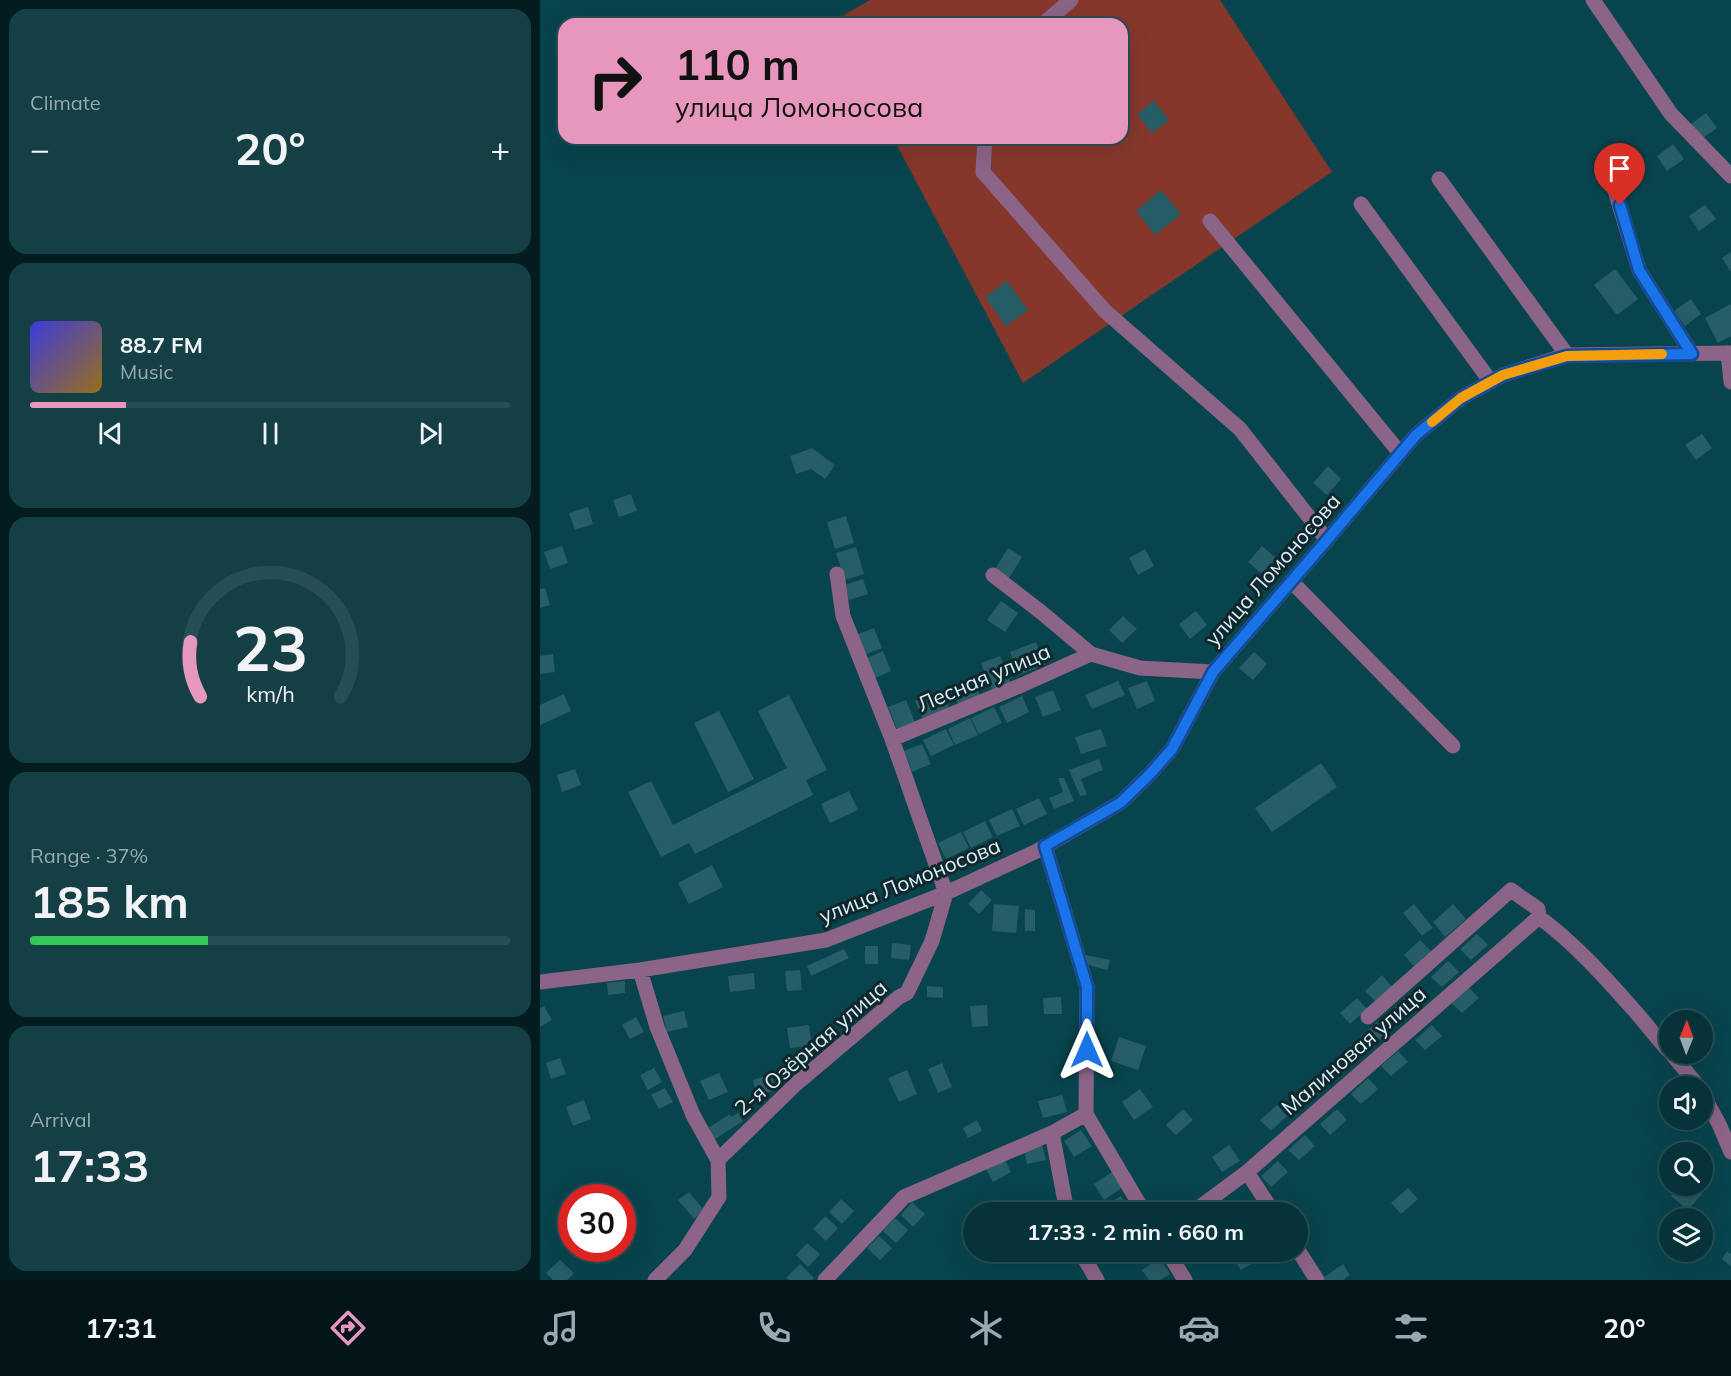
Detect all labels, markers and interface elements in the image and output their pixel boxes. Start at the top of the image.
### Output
text: 110 m [675,38,800,91]
icon: right [576,42,654,120]
text: Climate [30,90,101,115]
text: улица Ломоносова [675,90,924,124]
text: 20° [234,120,306,176]
text: − [30,128,50,169]
text: + [490,128,510,169]
pin [1594,143,1645,205]
icon: arrive [1603,152,1636,185]
text: 88.7 FM [120,331,203,359]
text: Music [120,359,173,384]
icon: previous [94,417,127,450]
icon: pause [254,417,287,450]
icon: next [414,417,447,450]
street label: улица Ломоносова [1199,488,1345,651]
text: 23 [233,608,307,687]
street label: Лесная улица [913,637,1054,717]
text: km/h [246,680,294,707]
street label: улица Ломоносова [815,832,1004,928]
text: Range · 37% [30,843,148,868]
text: 185 km [30,873,189,929]
street label: 2-я Озёрная улица [729,974,892,1121]
street label: Малиновая улица [1276,980,1431,1120]
north arrow [1659,1010,1713,1064]
map controls [1659,1010,1713,1262]
position arrow [1055,1018,1119,1082]
button: sound [1659,1076,1713,1130]
text: Arrival [30,1107,91,1132]
text: 17:33 [30,1137,149,1193]
button: search [1659,1142,1713,1196]
speed limit sign: 30 [558,1184,636,1262]
button: layers [1659,1208,1713,1262]
text: 17:33 · 2 min · 660 m [1027,1218,1244,1246]
icon: directions [327,1307,369,1349]
icon: music [540,1307,582,1349]
icon: phone [753,1307,795,1349]
icon: climate [965,1307,1007,1349]
icon: car [1178,1307,1220,1349]
icon: filters [1390,1307,1432,1349]
text: 17:31 [85,1311,157,1345]
text: 20° [1603,1311,1646,1345]

